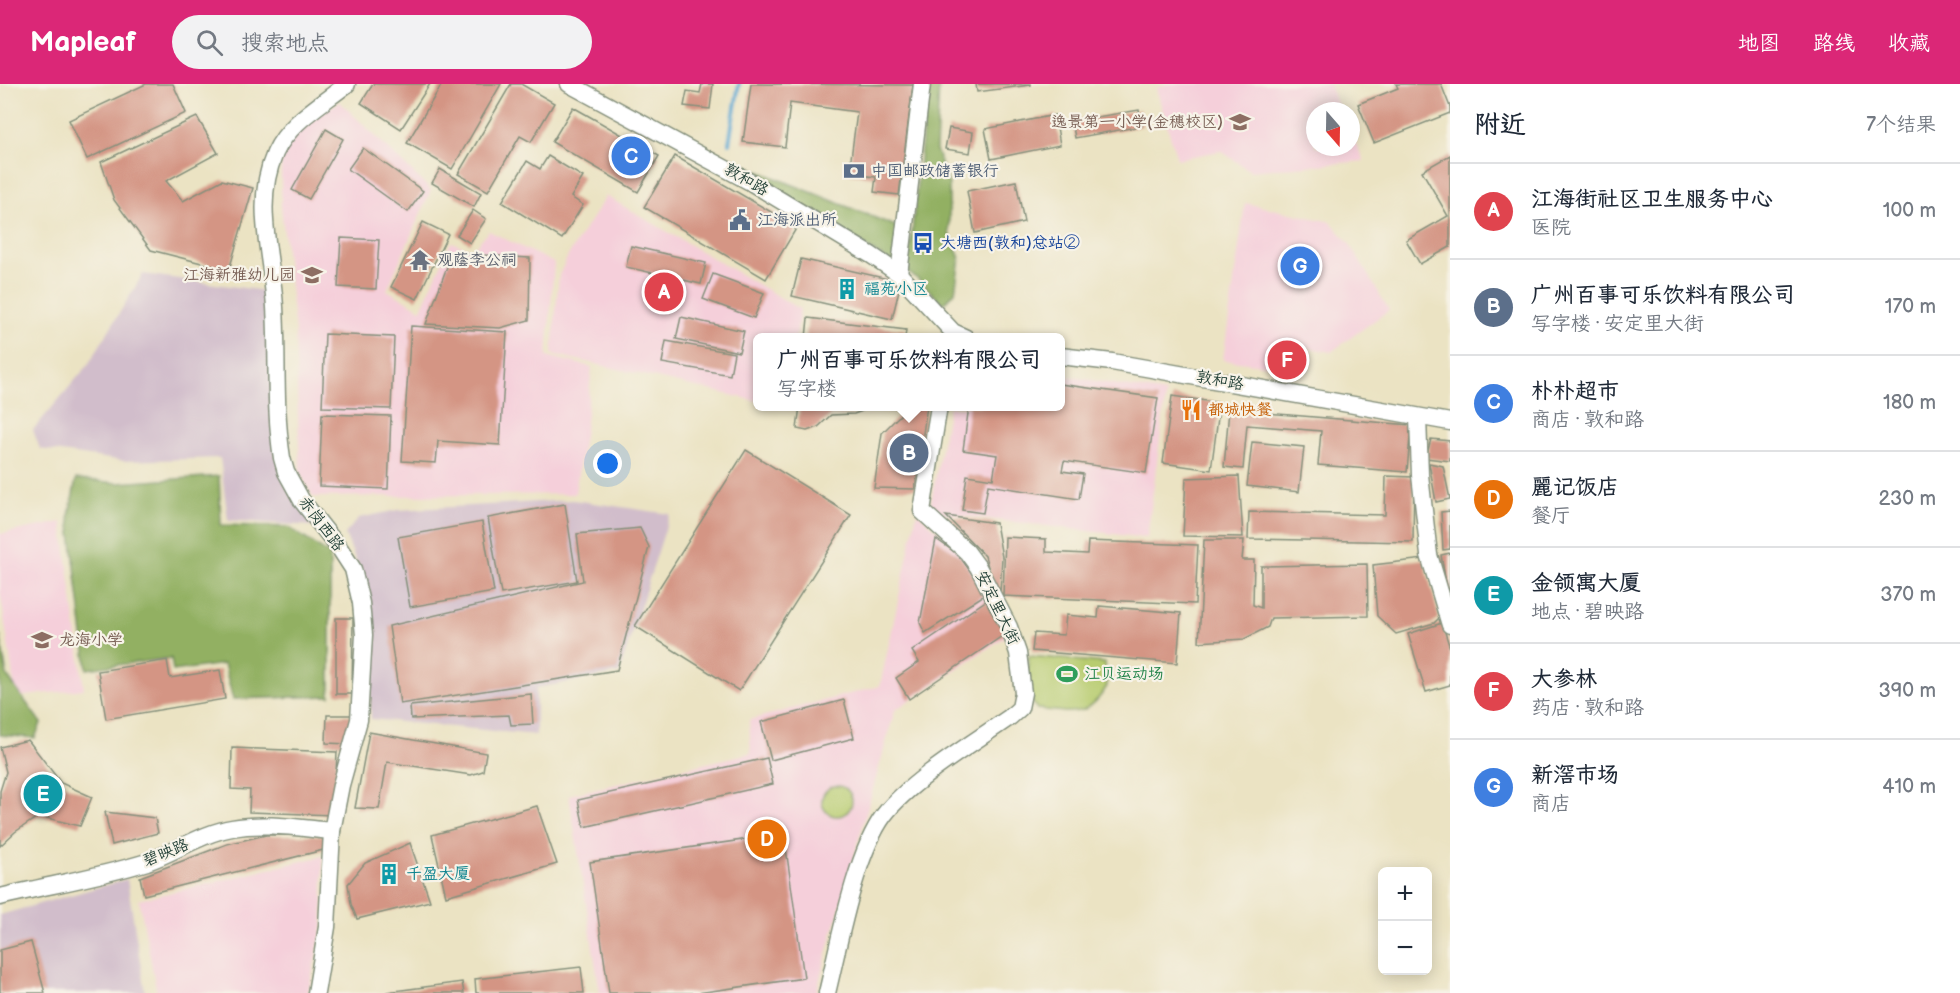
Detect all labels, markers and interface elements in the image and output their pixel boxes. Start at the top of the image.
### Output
search box [172,15,592,69]
text: Mapleaf [30,26,136,59]
icon: search [193,26,226,59]
text: 搜索地点 [241,30,329,57]
text: 地图 [1738,31,1780,56]
text: 路线 [1813,31,1855,56]
text: 收藏 [1888,31,1930,56]
north arrow [1306,102,1360,156]
school or university icon: 逸景第一小学(金穗校区) [1228,110,1252,134]
text: 附近 [1474,110,1526,141]
place label: 逸景第一小学(金穗校区) [1051,113,1223,132]
text: 7个结果 [1866,113,1936,137]
pin: C [612,134,650,178]
bank icon: 中国邮政储蓄银行 [842,159,866,183]
street label: 敦和路 [720,160,772,200]
place label: 中国邮政储蓄银行 [871,162,999,181]
text: 江海街社区卫生服务中心 [1531,186,1773,213]
text: A [1487,199,1500,223]
text: 100 m [1883,199,1936,223]
public building icon: 江海派出所 [728,208,752,232]
place label: 江海派出所 [757,211,837,230]
text: 医院 [1531,216,1571,240]
bus stop icon: 大塘西(敦和)总站② [911,231,935,255]
place label: 大塘西(敦和)总站② [940,234,1080,253]
pin: G [1280,244,1320,288]
temple icon: 观蔭李公祠 [408,248,432,272]
place label: 观蔭李公祠 [437,251,517,270]
school or university icon: 江海新雅幼儿园 [300,263,324,287]
place label: 江海新雅幼儿园 [183,266,295,285]
pin: A [644,270,684,314]
building icon: 福苑小区 [835,277,859,301]
place label: 福苑小区 [864,280,928,299]
text: 广州百事可乐饮料有限公司 [1531,282,1795,309]
text: B [1486,295,1501,319]
text: 170 m [1885,295,1936,319]
text: 写字楼 · 安定里大街 [1531,312,1704,336]
popup [753,333,1065,411]
pin: F [1268,338,1306,382]
text: 广州百事可乐饮料有限公司 [777,347,1041,374]
street label: 敦和路 [1195,367,1245,395]
text: 写字楼 [777,377,837,401]
text: 朴朴超市 [1531,378,1619,405]
text: C [1486,391,1501,415]
text: 180 m [1883,391,1936,415]
restaurant icon: 都城快餐 [1179,398,1203,422]
place label: 都城快餐 [1208,401,1272,420]
text: 商店 · 敦和路 [1531,408,1644,432]
pin: B [890,430,928,476]
your location [593,449,622,478]
text: 麗记饭店 [1531,474,1619,501]
text: D [1487,487,1500,511]
text: 230 m [1879,487,1936,511]
street label: 赤岗西路 [294,493,348,555]
text: 餐厅 [1531,504,1571,528]
street label: 安定里大街 [971,568,1023,648]
text: 金领寓大厦 [1531,570,1641,597]
text: E [1487,583,1500,607]
text: 370 m [1880,583,1936,607]
text: 地点 · 碧映路 [1531,600,1644,624]
school or university icon: 龙海小学 [30,628,54,652]
place label: 龙海小学 [59,631,123,650]
sports icon: 江贝运动场 [1055,662,1079,686]
place label: 江贝运动场 [1084,665,1164,684]
text: 大参林 [1531,666,1597,693]
text: F [1487,679,1500,703]
text: 390 m [1878,679,1936,703]
text: 药店 · 敦和路 [1531,696,1644,720]
text: 新滘市场 [1531,762,1619,789]
pin: E [24,772,63,816]
text: G [1486,775,1501,799]
text: 410 m [1882,775,1936,799]
text: 商店 [1531,792,1571,816]
pin: D [748,816,786,861]
street label: 碧映路 [140,835,192,871]
building icon: 千盈大厦 [377,862,401,886]
place label: 千盈大厦 [406,865,470,884]
map controls [1378,867,1432,975]
button: + [1378,867,1432,921]
button: − [1378,921,1432,975]

